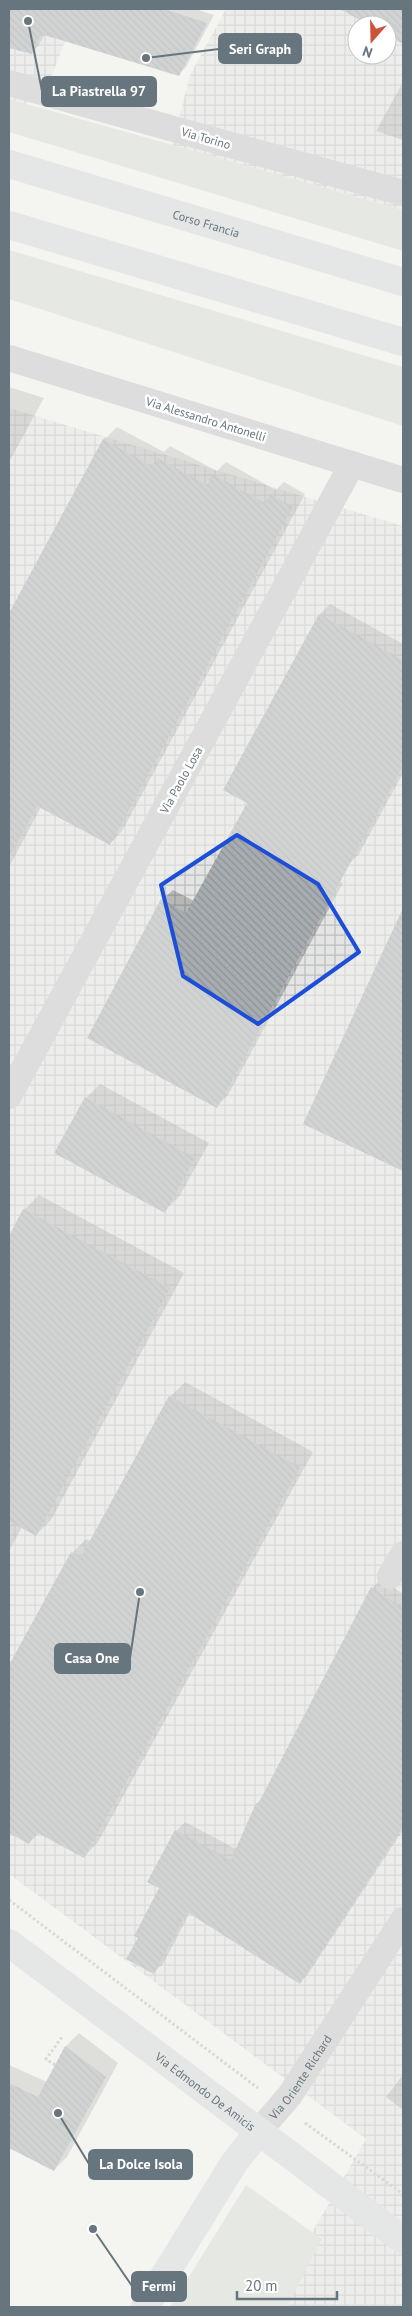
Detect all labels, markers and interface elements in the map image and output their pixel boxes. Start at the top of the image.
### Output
north arrow [347,15,397,65]
callout: Seri Graph [219,34,301,63]
text: Seri Graph [229,40,291,58]
text: N [360,42,375,62]
callout: La Piastrella 97 [42,77,156,106]
text: La Piastrella 97 [52,82,146,100]
street label: Via Torino [179,124,232,152]
street label: Corso Francia [171,206,242,240]
street label: Via Alessandro Antonelli [143,393,268,444]
street label: Via Paolo Losa [156,744,206,817]
callout: Casa One [55,1644,130,1673]
text: Casa One [65,1649,119,1667]
street label: Via Oriente Richard [265,2032,334,2123]
street label: Via Edmondo De Amicis [152,2048,258,2134]
callout: La Dolce Isola [89,2150,192,2179]
text: La Dolce Isola [99,2155,183,2173]
scale bar [237,2268,337,2300]
callout: Fermi [132,2272,186,2301]
text: 20 m [245,2276,278,2295]
text: Fermi [142,2277,176,2295]

